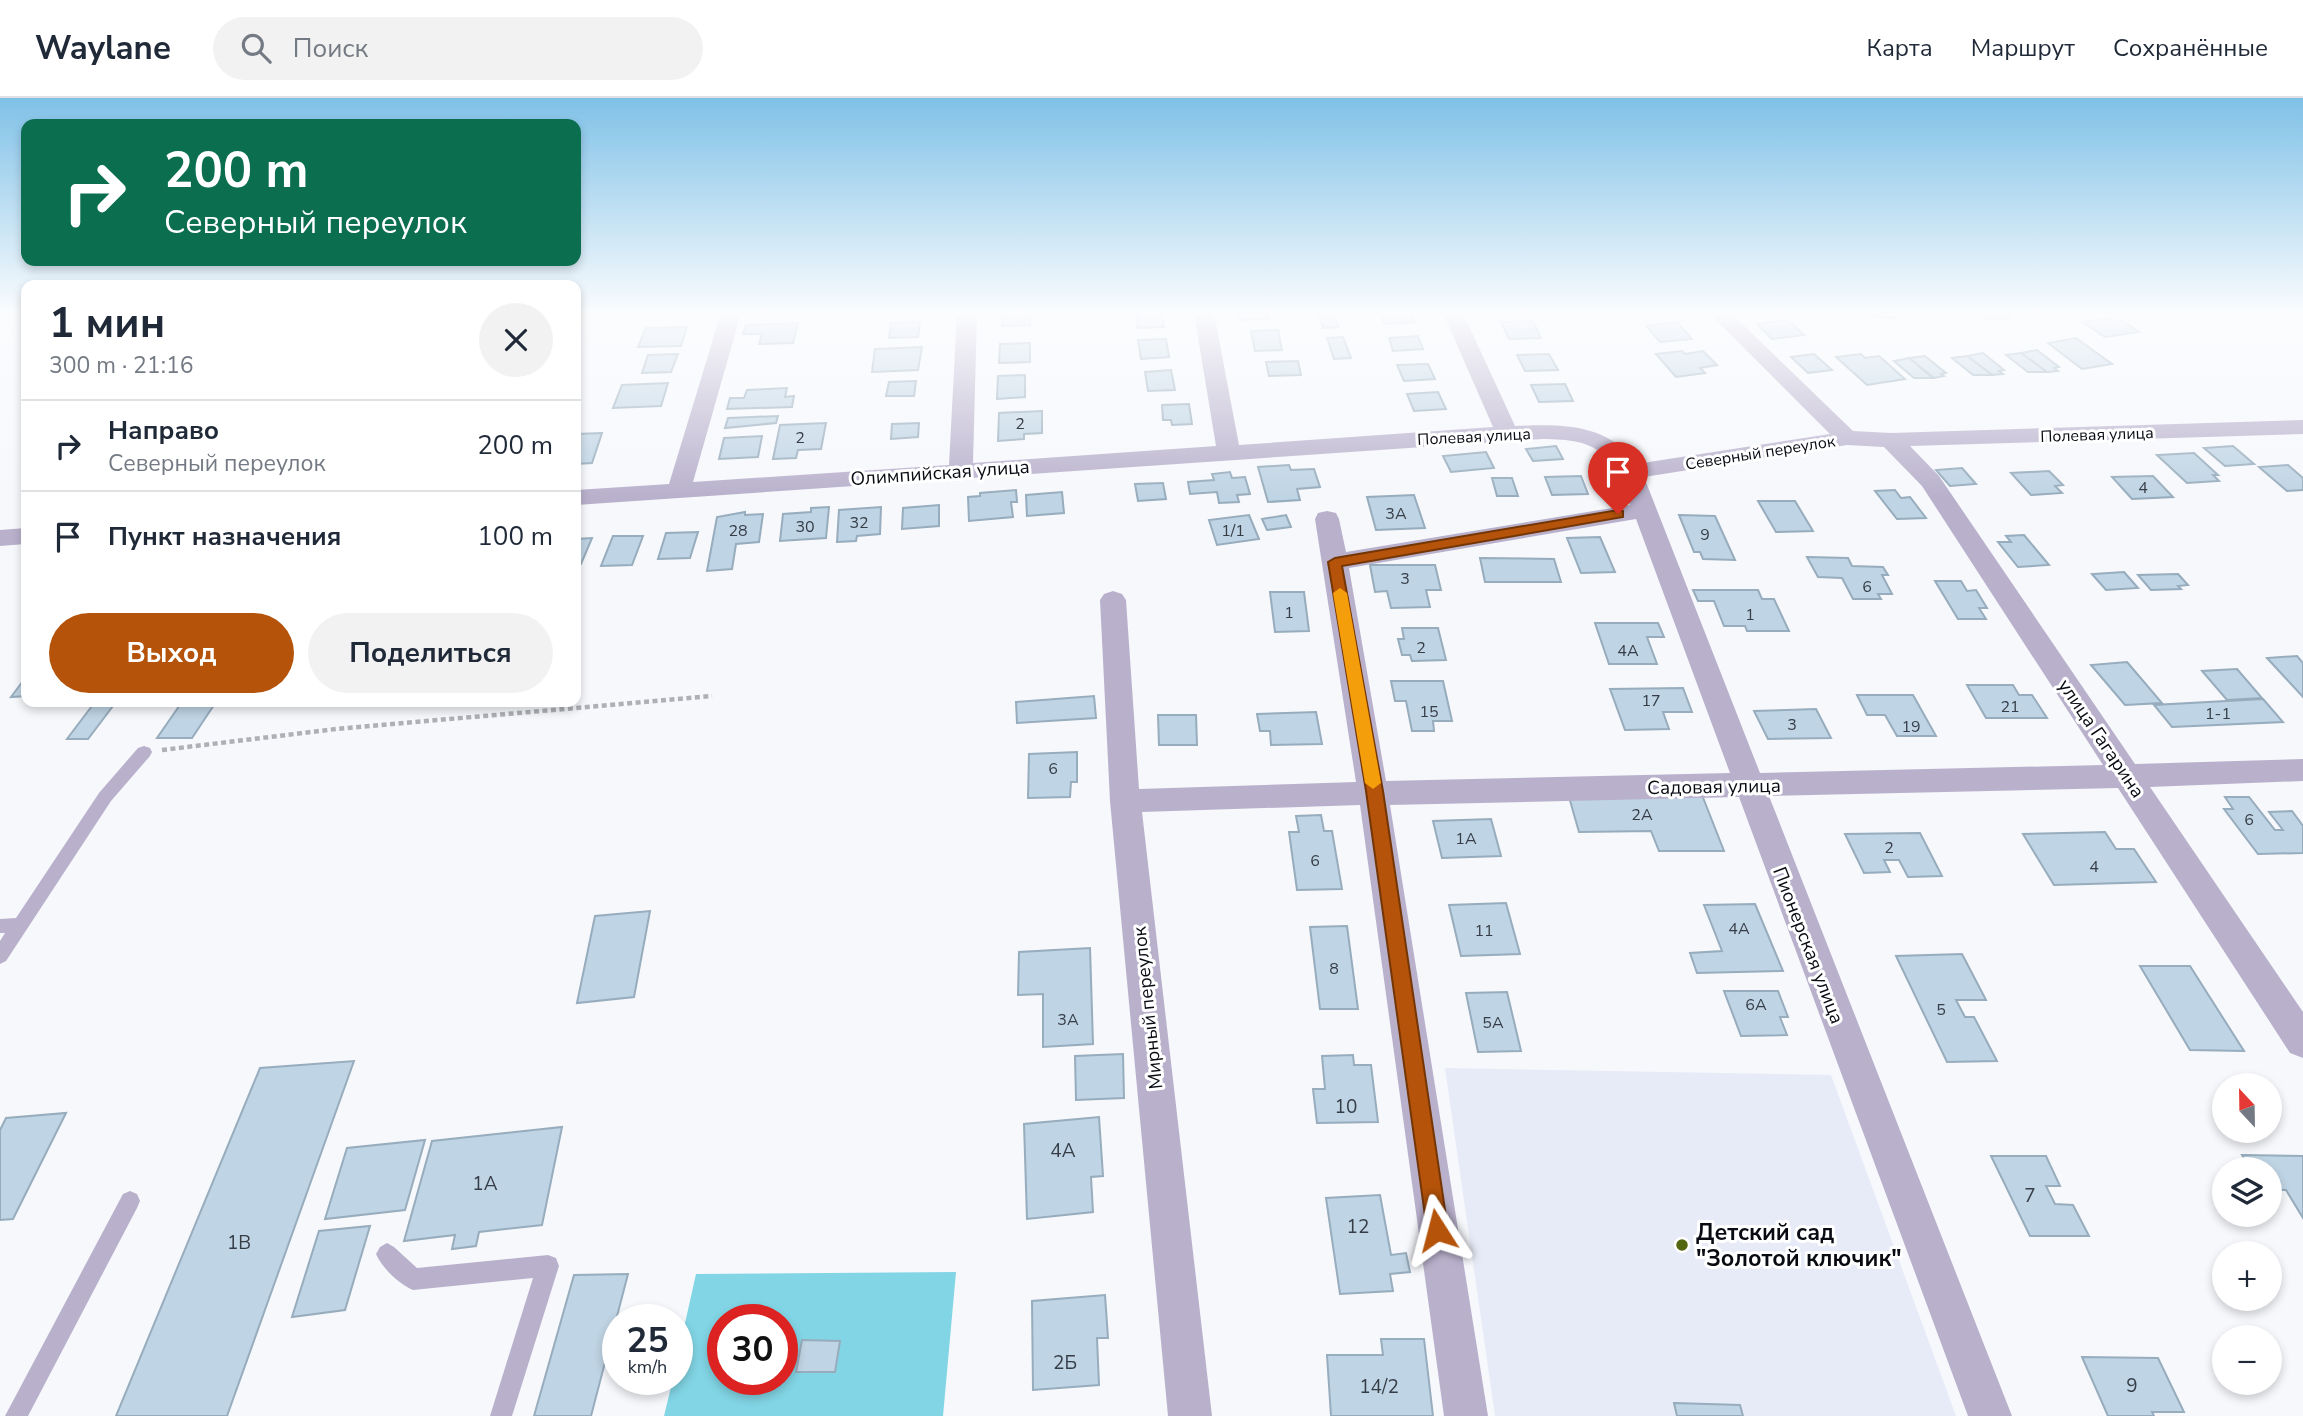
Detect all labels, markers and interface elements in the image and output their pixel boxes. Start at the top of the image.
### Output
search box [213,17,703,80]
text: Waylane [35,26,171,71]
icon: search [237,29,275,67]
text: Поиск [293,31,368,66]
text: Карта [1867,32,1933,64]
text: Маршрут [1971,32,2075,64]
text: Сохранённые [2113,32,2268,64]
text: 200 m [164,137,308,204]
icon: right [49,147,140,238]
text: Северный переулок [164,201,467,244]
text: 1 мин [49,295,165,352]
button: close [479,303,553,377]
text: 300 m · 21:16 [49,350,194,381]
text: Направо [108,413,219,448]
house number: 2 [1015,413,1025,435]
street label: Полевая улица [2040,422,2154,448]
street label: Полевая улица [1417,423,1531,451]
icon: right [49,427,87,465]
house number: 2 [795,427,805,449]
text: 200 m [477,428,553,463]
street label: Северный переулок [1684,430,1837,476]
pin [1588,442,1648,514]
text: Северный переулок [108,448,326,479]
icon: arrive [1599,453,1637,491]
street label: Олимпийская улица [850,454,1031,492]
house number: 4 [2138,477,2148,499]
house number: 3А [1385,503,1407,525]
house number: 32 [849,512,869,534]
house number: 30 [795,516,815,538]
icon: arrive [49,518,87,556]
text: Пункт назначения [108,519,341,554]
text: 100 m [477,519,553,554]
house number: 28 [728,520,748,542]
house number: 1/1 [1221,520,1245,542]
house number: 9 [1700,524,1710,546]
house number: 3 [1400,568,1410,590]
house number: 6 [1862,576,1872,598]
house number: 1 [1284,602,1294,624]
house number: 1 [1745,604,1755,626]
button: Выход [49,613,294,693]
button: Поделиться [308,613,553,693]
house number: 2 [1416,637,1426,659]
house number: 4А [1617,640,1639,662]
street label: улица Гагарина [2052,674,2151,803]
house number: 17 [1641,690,1661,712]
house number: 21 [2000,696,2020,718]
house number: 15 [1419,701,1439,723]
house number: 1-1 [2205,703,2231,725]
house number: 3 [1787,714,1797,736]
house number: 19 [1901,716,1921,738]
house number: 6 [1048,758,1058,780]
street label: Садовая улица [1647,773,1781,801]
house number: 2А [1631,804,1653,826]
house number: 6 [2244,809,2254,831]
house number: 1А [1455,828,1477,850]
house number: 2 [1884,837,1894,859]
house number: 6 [1310,850,1320,872]
house number: 4 [2089,856,2099,878]
street label: Пионерская улица [1766,863,1850,1028]
house number: 4А [1728,918,1750,940]
house number: 11 [1474,920,1494,942]
street label: Мирный переулок [1127,925,1169,1091]
house number: 8 [1329,958,1339,980]
house number: 6А [1745,994,1767,1016]
house number: 5 [1936,999,1946,1021]
house number: 3А [1057,1009,1079,1031]
house number: 5А [1482,1012,1504,1034]
north arrow [2212,1073,2282,1143]
map controls [2212,1073,2282,1395]
house number: 10 [1335,1094,1357,1120]
house number: 4А [1050,1138,1076,1164]
button: layers [2212,1157,2282,1227]
house number: 1А [472,1171,498,1197]
house number: 7 [2024,1183,2036,1209]
position arrow [1400,1193,1474,1267]
house number: 12 [1347,1214,1369,1240]
place label: Детский сад "Золотой ключик" [1696,1217,1902,1274]
house number: 1В [227,1230,251,1256]
marker: Детский сад "Золотой ключик" [1674,1237,1690,1253]
button: + [2212,1241,2282,1311]
speed limit sign: 30 [707,1304,798,1395]
text: 25 [626,1317,669,1364]
button: − [2212,1325,2282,1395]
house number: 2Б [1053,1350,1077,1376]
text: km/h [628,1355,667,1379]
house number: 9 [2126,1373,2138,1399]
house number: 14/2 [1359,1374,1399,1400]

